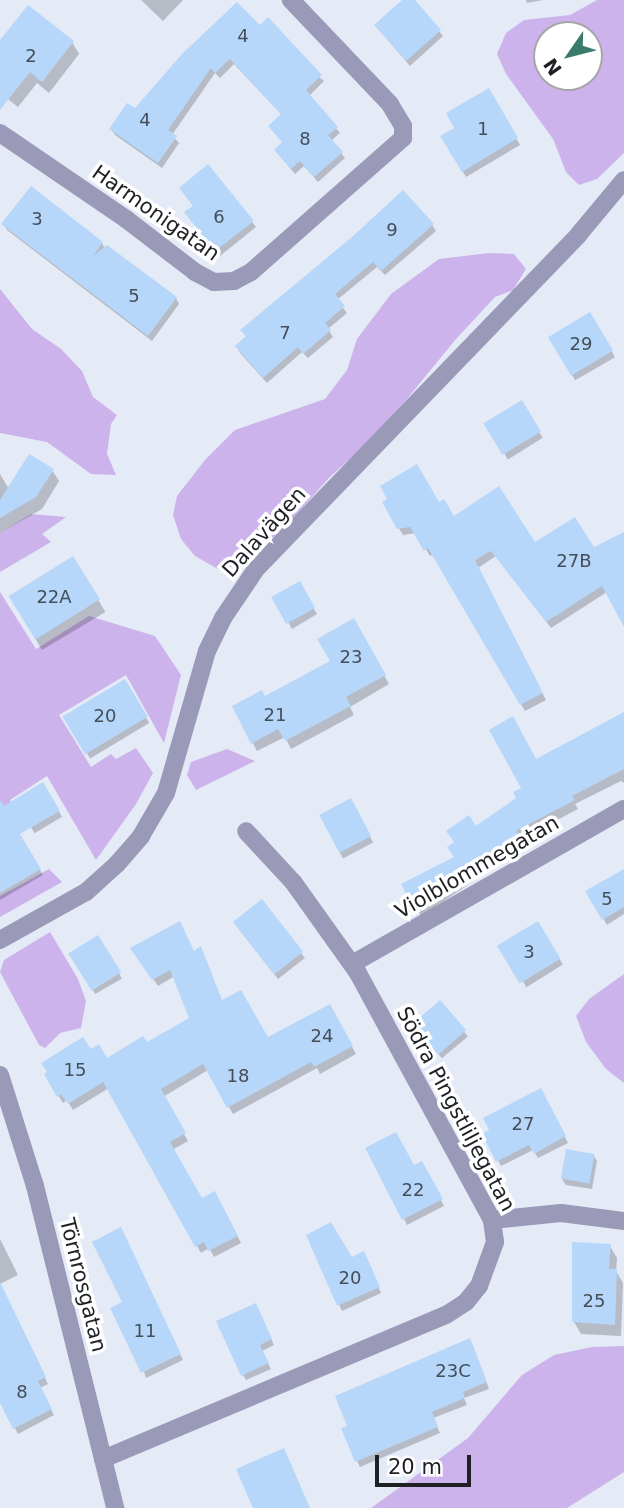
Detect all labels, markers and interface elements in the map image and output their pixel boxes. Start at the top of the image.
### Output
north arrow [533,21,603,91]
house number: 4 [237,25,249,47]
house number: 2 [25,45,37,67]
text: N [539,54,566,80]
house number: 4 [139,109,151,131]
house number: 1 [477,118,489,140]
house number: 8 [299,128,311,150]
street label: Harmonigatan [87,160,225,266]
house number: 6 [213,206,225,228]
house number: 3 [31,208,43,230]
house number: 9 [386,219,398,241]
house number: 5 [128,285,140,307]
house number: 7 [279,322,291,344]
house number: 29 [570,333,592,355]
street label: Dalavägen [217,482,311,582]
house number: 27B [556,550,592,572]
house number: 22A [36,586,72,608]
house number: 23 [340,646,362,668]
house number: 21 [264,704,286,726]
house number: 20 [94,705,116,727]
street label: Violblommegatan [391,810,563,924]
house number: 5 [601,888,613,910]
house number: 3 [523,941,535,963]
street label: Södra Pingstliljegatan [391,1002,521,1216]
house number: 24 [311,1025,333,1047]
house number: 15 [64,1059,86,1081]
house number: 18 [227,1065,249,1087]
house number: 27 [512,1113,534,1135]
house number: 22 [402,1179,424,1201]
street label: Törnrosgatan [54,1215,112,1355]
house number: 20 [339,1267,361,1289]
house number: 25 [583,1290,605,1312]
house number: 11 [134,1320,156,1342]
house number: 23C [435,1360,471,1382]
house number: 8 [16,1381,28,1403]
scale bar [379,1442,475,1486]
text: 20 m [388,1455,442,1479]

